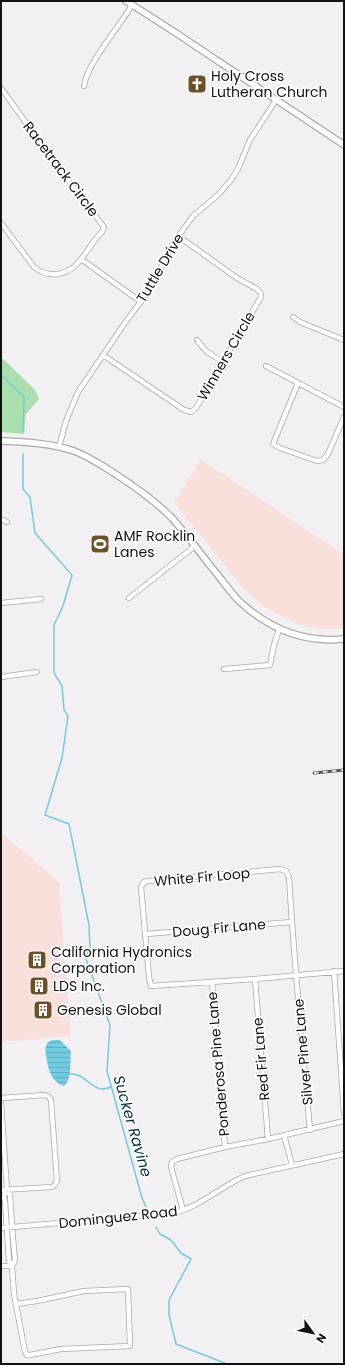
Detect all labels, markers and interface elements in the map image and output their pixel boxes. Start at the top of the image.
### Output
place label: Holy Cross Lutheran Church [211,66,328,102]
church icon: Holy Cross Lutheran Church [186,73,208,95]
street label: Racetrack Circle [19,117,104,221]
street label: Tuttle Drive [131,229,189,306]
street label: Winners Circle [192,307,260,404]
place label: AMF Rocklin Lanes [114,526,195,562]
sports icon: AMF Rocklin Lanes [89,533,111,555]
street label: White Fir Loop [153,863,251,891]
street label: Doug Fir Lane [171,914,267,942]
place label: California Hydronics Corporation [51,942,192,978]
building icon: California Hydronics Corporation [26,949,48,971]
building icon: LDS Inc. [28,975,50,997]
place label: LDS Inc. [53,976,105,996]
street label: Ponderosa Pine Lane [202,991,234,1137]
street label: Silver Pine Lane [288,998,318,1106]
building icon: Genesis Global [32,999,54,1021]
place label: Genesis Global [57,1000,162,1020]
street label: Red Fir Lane [247,1016,275,1101]
water label: Sucker Ravine [108,1073,158,1179]
street label: Dominguez Road [58,1201,178,1233]
north arrow [293,1313,333,1353]
text: N [312,1331,330,1346]

